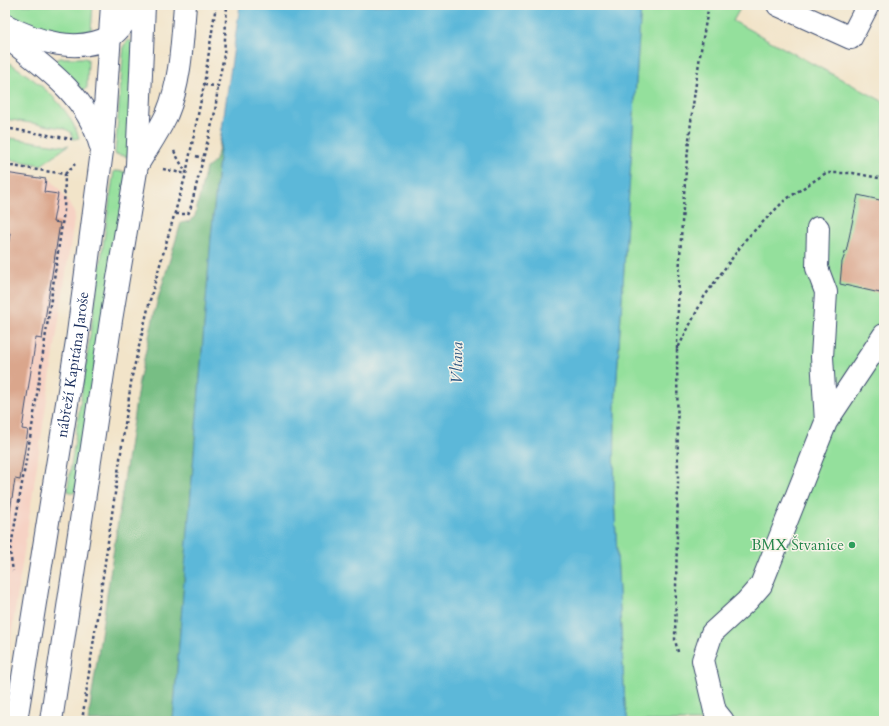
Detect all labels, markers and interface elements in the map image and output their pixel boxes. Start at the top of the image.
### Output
street label: nábřeží Kapitána Jaroše [52,290,93,439]
water label: Vltava [446,342,468,384]
place label: BMX Štvanice [751,535,844,555]
marker: BMX Štvanice [847,540,857,550]

